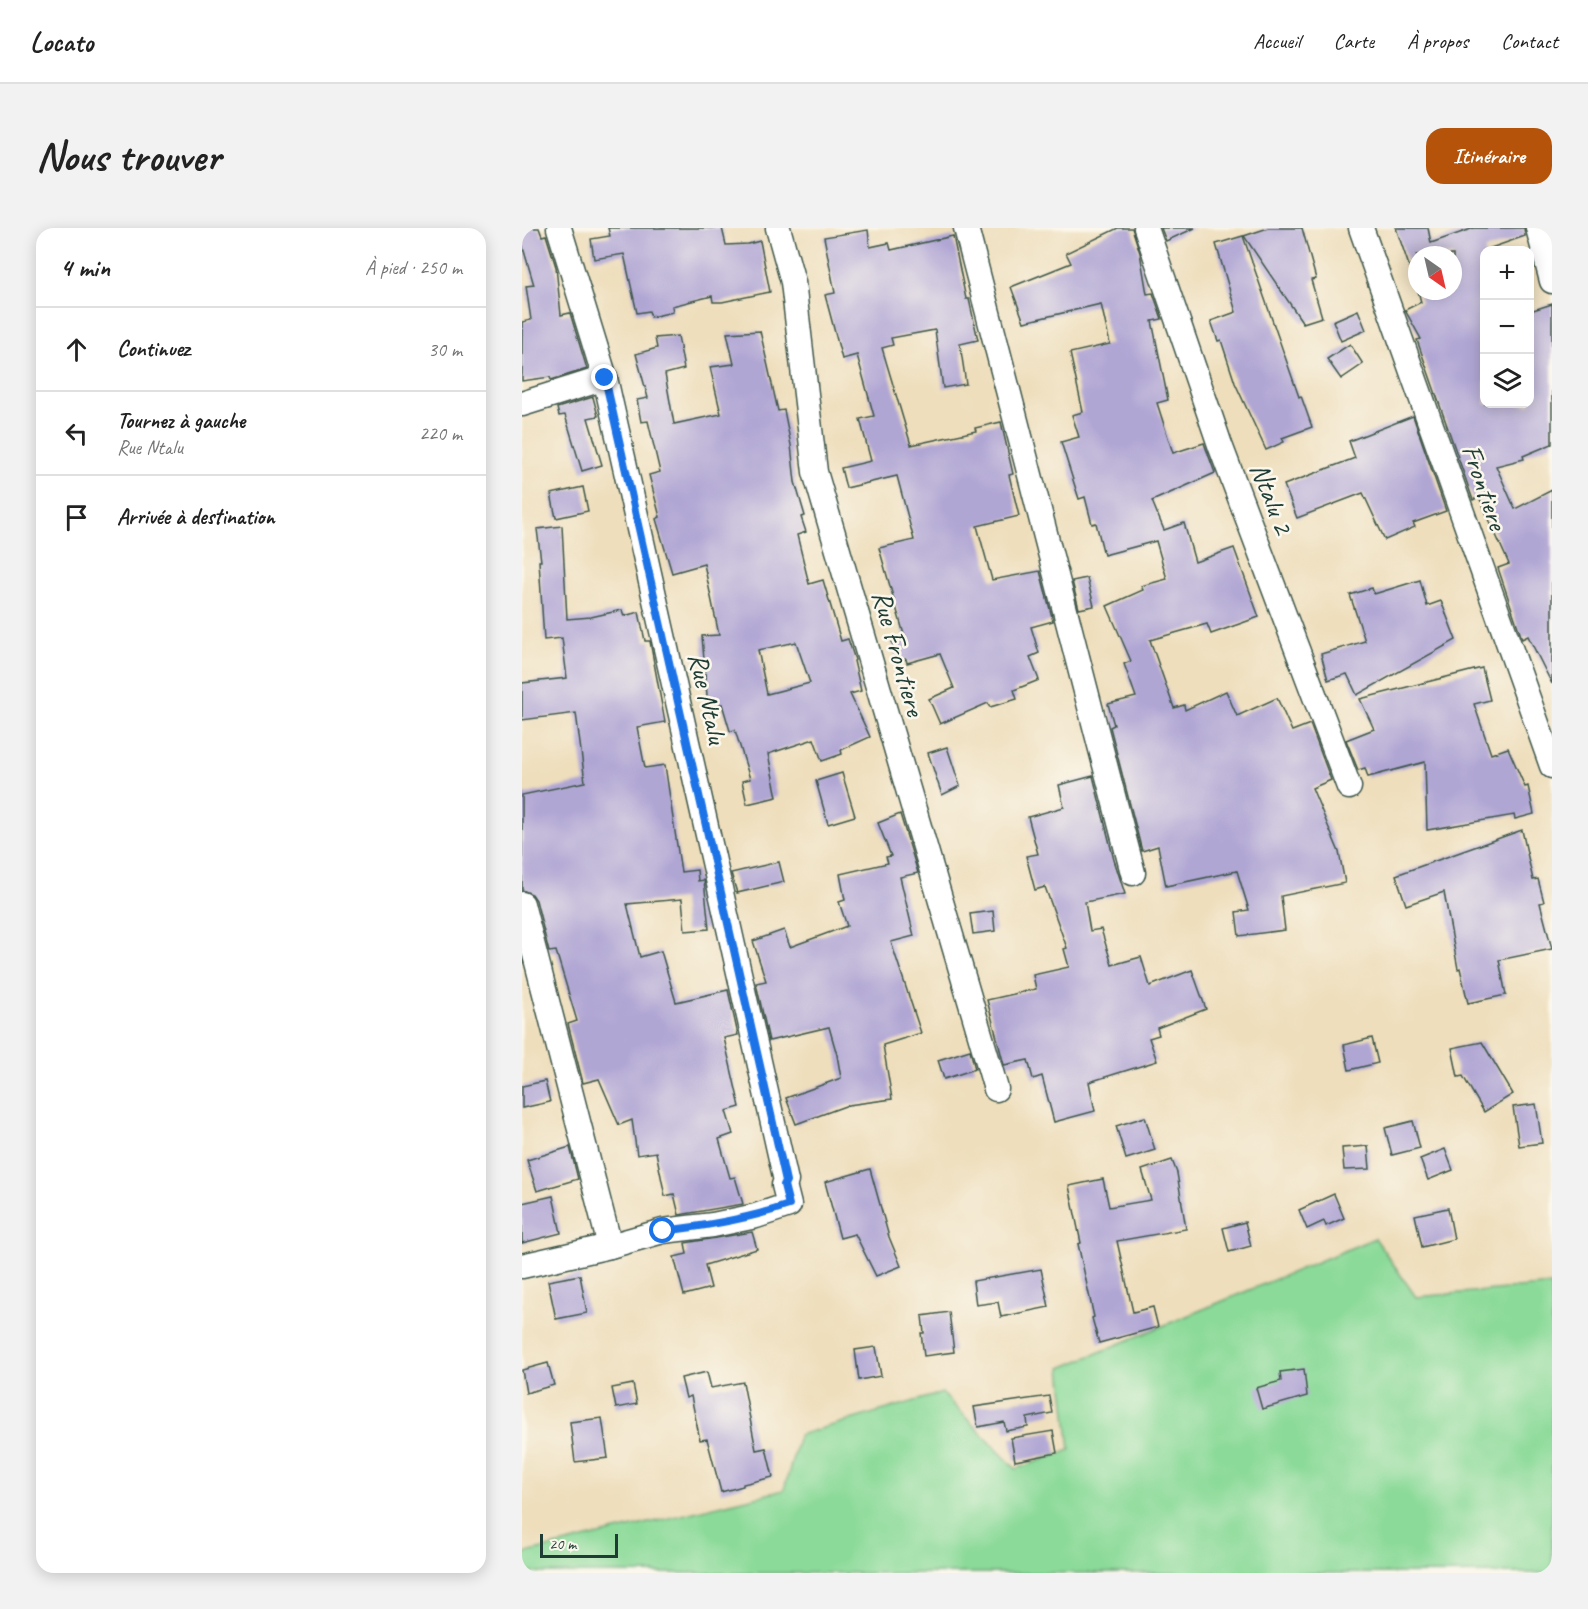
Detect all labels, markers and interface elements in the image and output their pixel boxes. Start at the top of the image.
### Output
text: Locato [30,24,93,59]
text: Accueil [1253,28,1301,54]
text: Carte [1334,28,1374,54]
text: À propos [1407,28,1468,54]
text: Contact [1501,28,1558,54]
button: Itinéraire [1426,128,1552,184]
text: Nous trouver [36,130,220,183]
north arrow [1408,246,1462,300]
map controls [1480,246,1534,408]
button: + [1480,246,1534,300]
text: 4 min [60,251,110,284]
text: À pied · 250 m [365,255,462,280]
button: − [1480,300,1534,354]
icon: ahead [60,333,93,366]
text: Continuez [117,335,190,363]
text: 30 m [428,337,462,362]
button: layers [1480,354,1534,408]
route end [591,364,617,390]
text: Tournez à gauche [117,407,245,435]
icon: left [60,417,93,450]
text: 220 m [419,421,462,446]
text: Rue Ntalu [117,435,183,460]
street label: Frontiere [1454,440,1516,536]
street label: Ntalu 2 [1243,458,1302,541]
icon: arrive [60,501,93,534]
text: Arrivée à destination [117,503,275,531]
street label: Rue Frontiere [864,586,934,721]
street label: Rue Ntalu [681,649,736,748]
route start [649,1217,675,1243]
scale bar [540,1531,618,1558]
text: 20 m [549,1534,576,1554]

